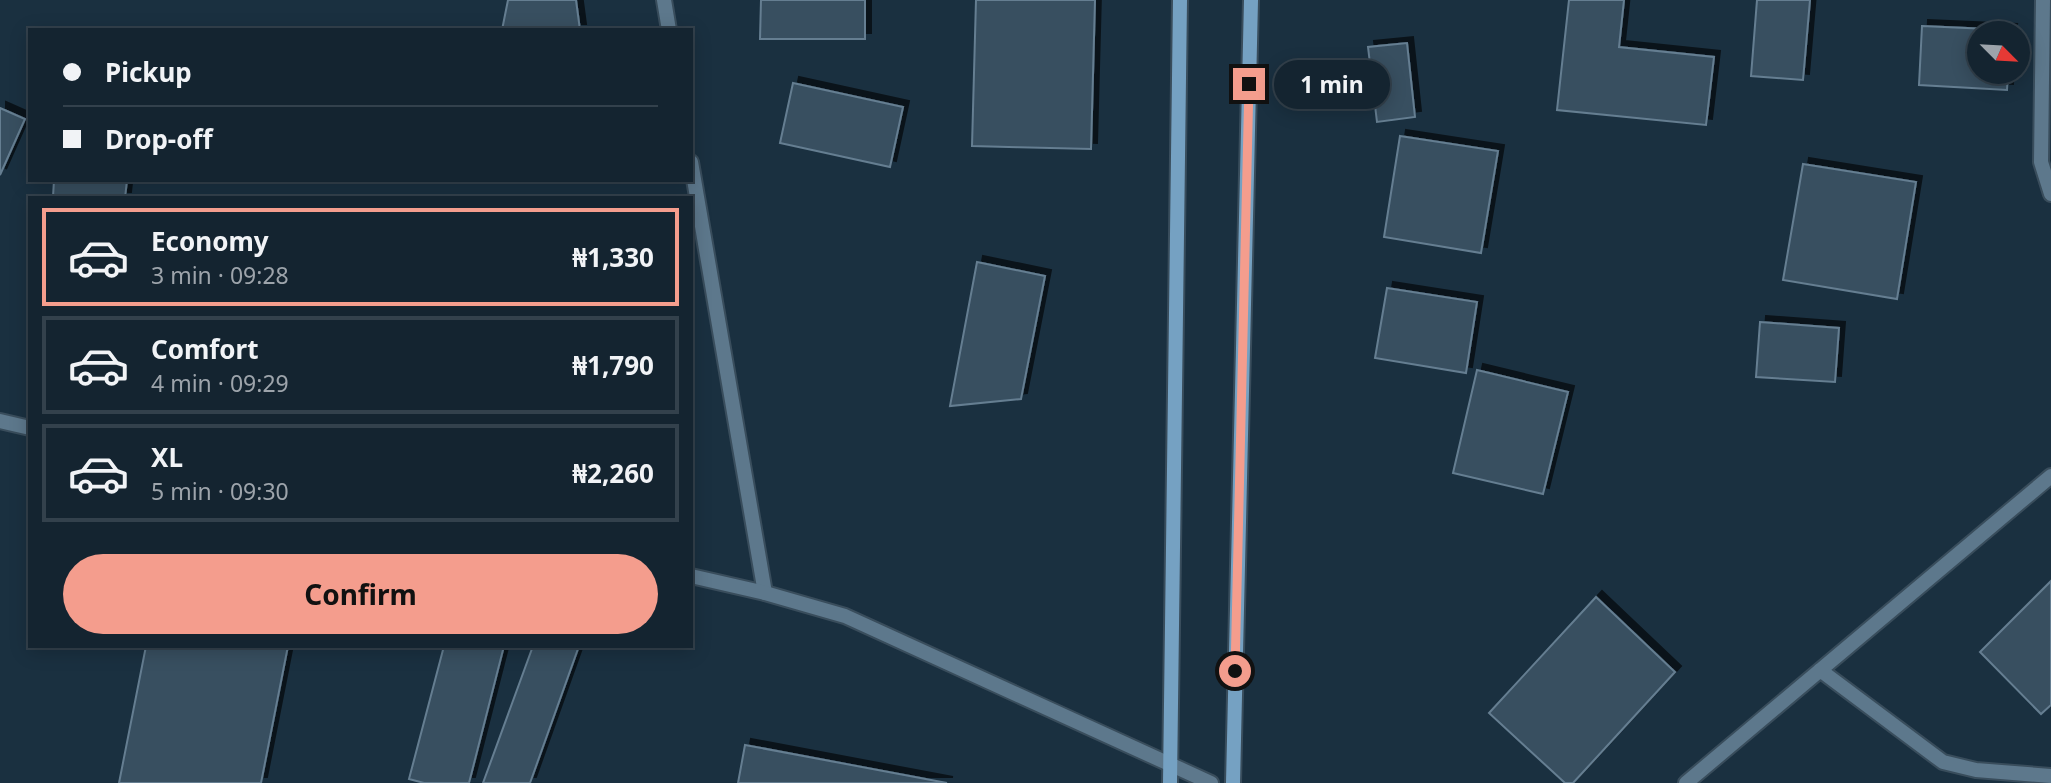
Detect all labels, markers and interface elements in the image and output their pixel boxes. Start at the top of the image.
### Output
north arrow [1967,21,2030,84]
map controls [1967,21,2030,84]
text: Pickup [105,54,192,90]
callout: 1 min [1274,60,1389,108]
route end [1233,68,1265,100]
text: 1 min [1300,68,1364,100]
text: Drop-off [105,121,212,157]
text: Economy [151,223,269,259]
icon: car [67,226,130,289]
text: ₦1,330 [572,239,654,275]
text: 3 min · 09:28 [151,259,289,291]
text: Comfort [151,331,259,367]
icon: car [67,334,130,397]
text: ₦1,790 [572,347,654,383]
text: 4 min · 09:29 [151,367,289,399]
text: XL [151,439,183,475]
icon: car [67,442,130,505]
text: ₦2,260 [572,455,654,491]
text: 5 min · 09:30 [151,475,289,507]
button: Confirm [63,554,658,634]
route start [1219,655,1251,687]

